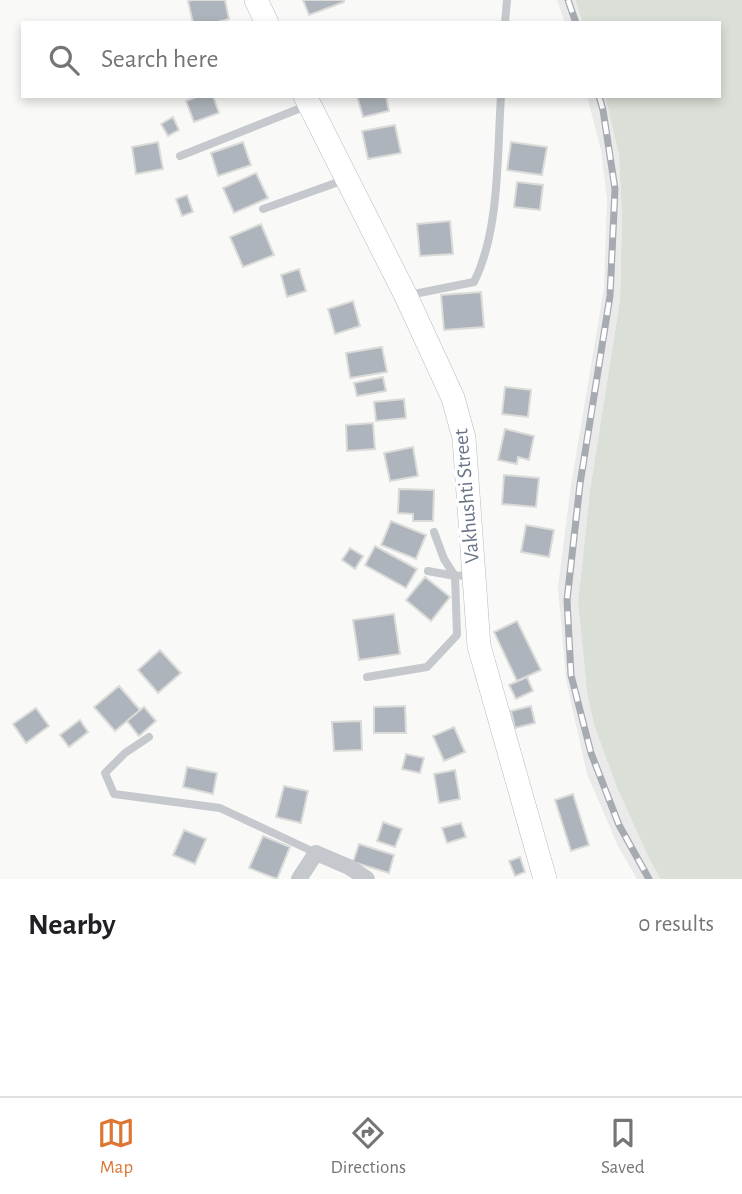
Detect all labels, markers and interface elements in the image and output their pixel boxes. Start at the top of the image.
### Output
search box [21,21,721,98]
icon: search [45,41,83,79]
text: Search here [101,46,219,72]
street label: Vakhushti Street [450,428,483,564]
text: Nearby [28,910,116,940]
text: 0 results [638,913,714,936]
tab: Map [97,1114,135,1179]
tab: Directions [330,1114,406,1179]
tab: Saved [601,1114,645,1179]

